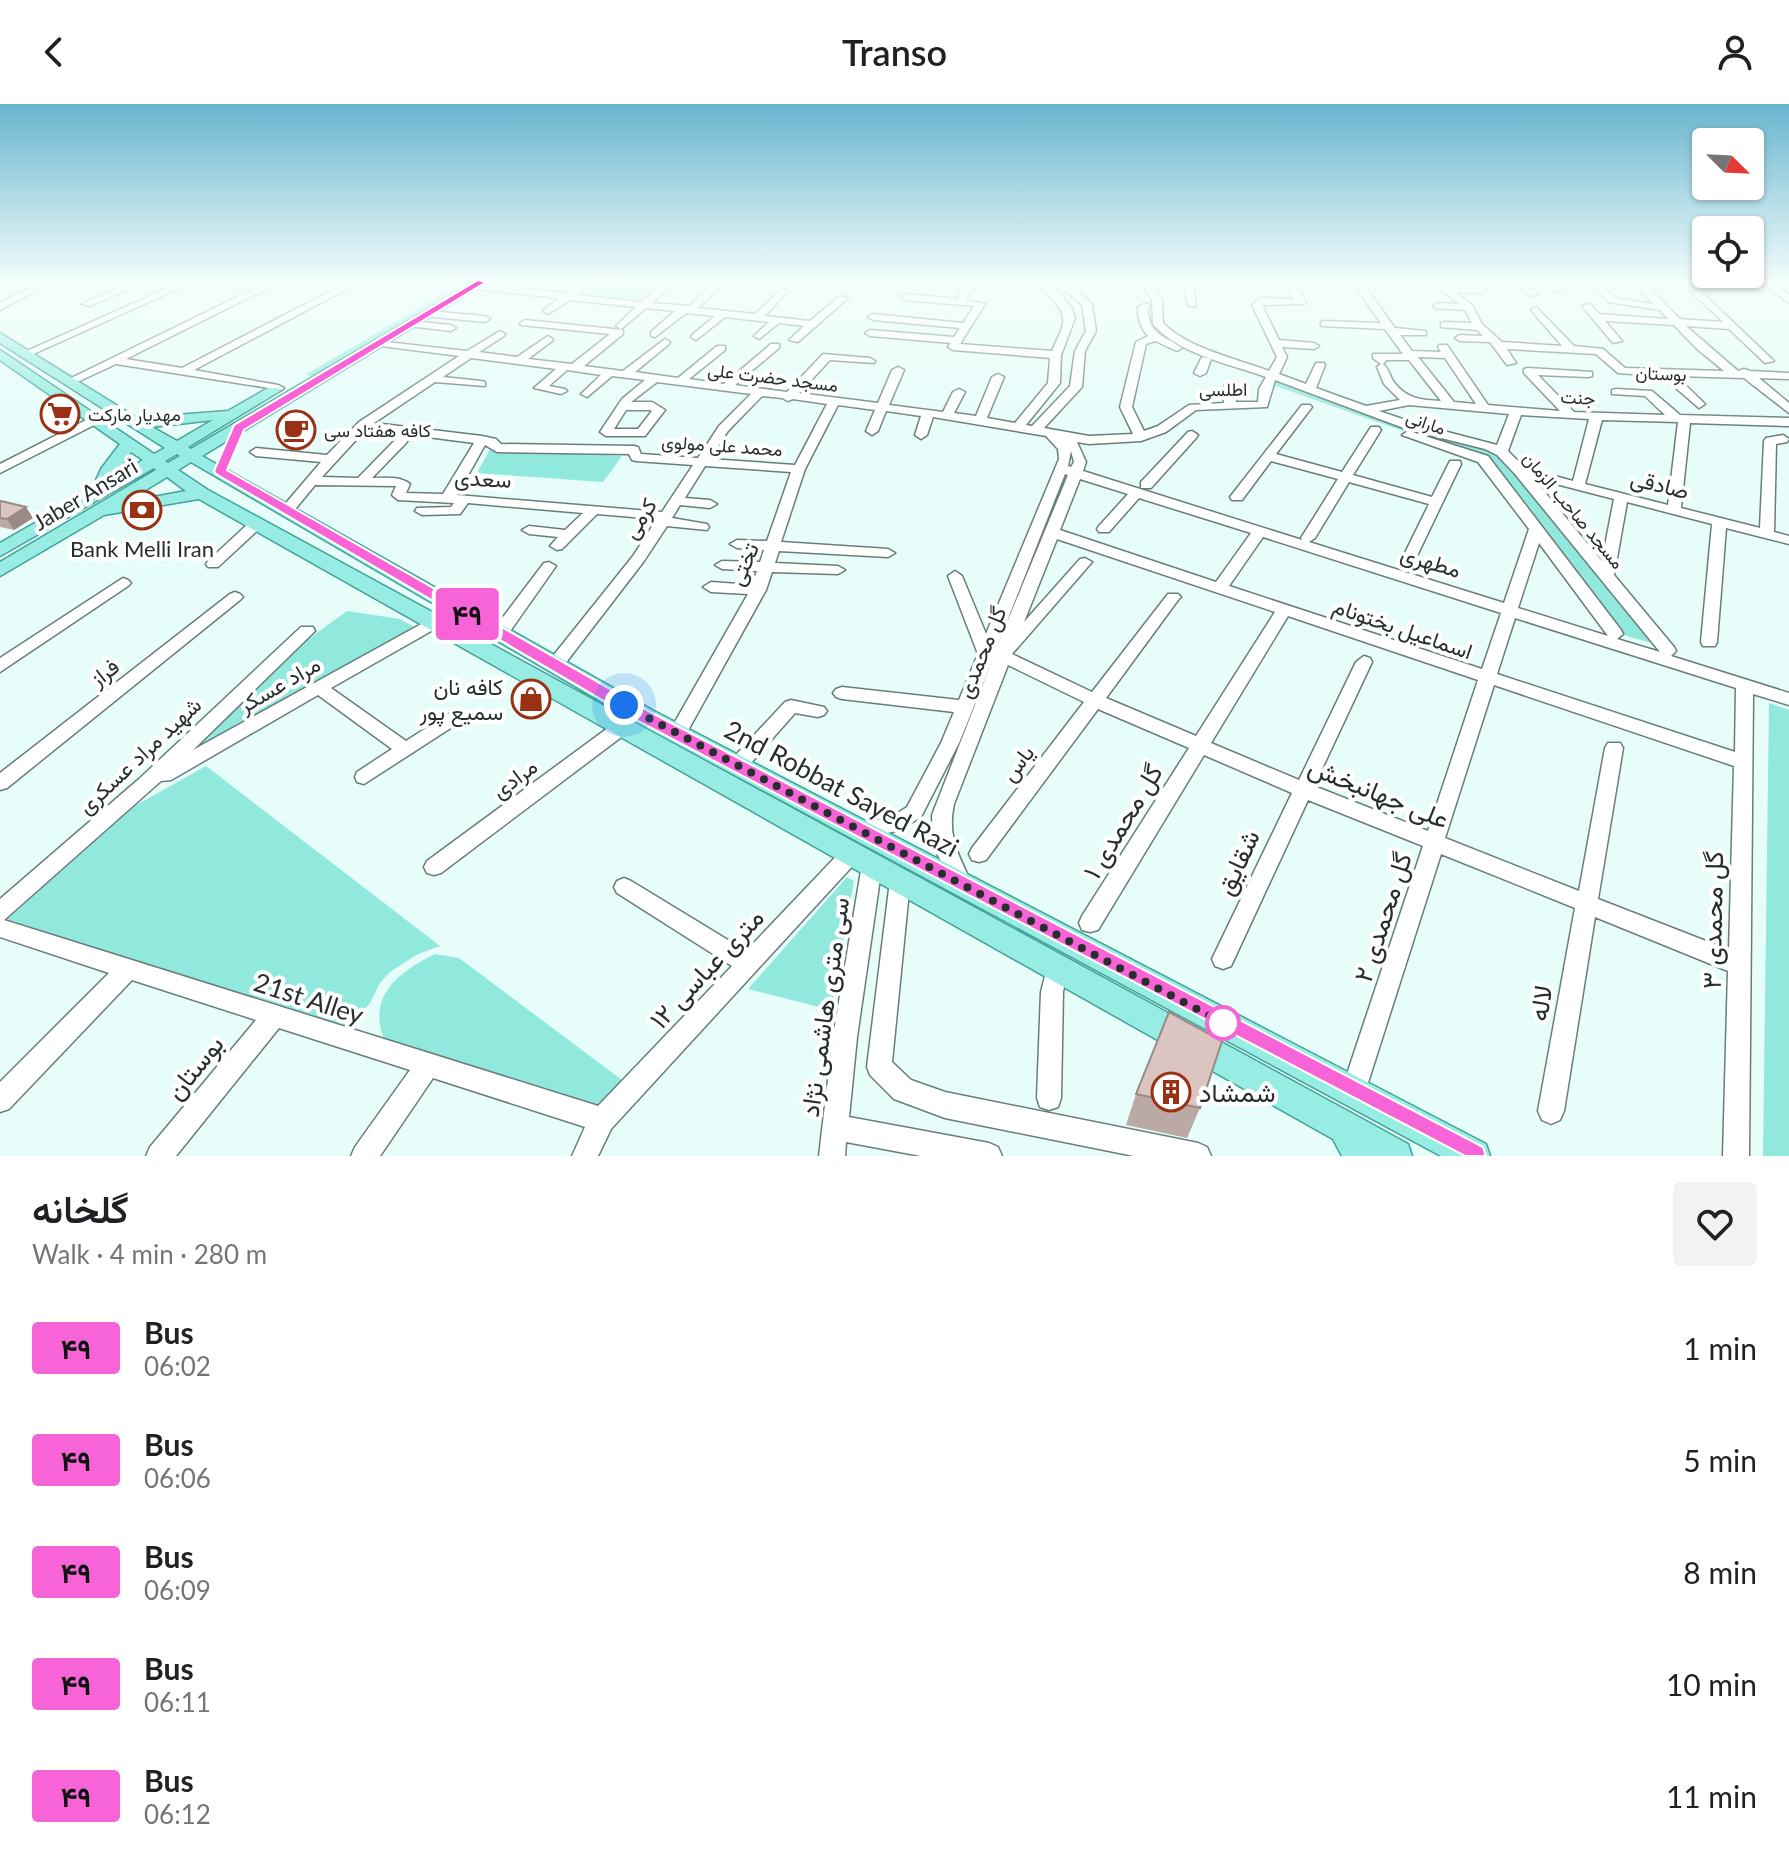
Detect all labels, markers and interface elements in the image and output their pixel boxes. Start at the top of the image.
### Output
icon: back [32,30,76,74]
text: Transo [842,30,947,74]
icon: person [1713,30,1757,74]
north arrow [1692,128,1764,200]
map controls [1692,128,1764,288]
button: locate [1692,216,1764,288]
street label: مسجد حضرت علی [706,358,840,397]
street label: بوستان [1635,361,1687,386]
street label: اطلسی [1199,378,1247,401]
street label: جنت [1560,385,1596,409]
supermarket icon: مهدیار مارکت [39,393,81,435]
place label: مهدیار مارکت [88,403,181,426]
street label: مارانی [1403,405,1449,440]
cafe icon: کافه هفتاد سی [275,409,317,451]
place label: کافه هفتاد سی [324,419,431,442]
street label: محمد علی مولوی [661,430,783,461]
street label: مسجد صاحب الزمان [1518,447,1629,574]
street label: Jaber Ansari [28,452,142,536]
street label: سعدی [454,463,512,494]
street label: صادقی [1628,464,1692,505]
bank icon: Bank Melli Iran [121,489,163,531]
street label: کرمی [616,492,663,544]
place label: Bank Melli Iran [70,535,214,562]
street label: تختی [722,538,765,590]
street label: مطهری [1397,539,1464,584]
line badge: ۴۹ [431,588,503,640]
street label: اسماعیل بختونام [1329,592,1476,666]
text: ۴۹ [452,597,482,631]
street label: گل محمدی [950,602,1013,702]
street label: مراد عسکر [233,650,325,719]
street label: فراز [83,652,125,693]
place label: کافه نان سمیع پور [419,673,503,727]
shop icon: کافه نان سمیع پور [510,678,552,720]
your location [604,685,644,725]
street label: شهید مراد عسکری [72,691,207,820]
street label: 2nd Robbat Sayed Razi [720,713,964,863]
street label: یاس [995,739,1040,787]
street label: علی جهانبخش [1304,749,1454,836]
street label: مرادی [486,752,543,805]
street label: گل محمدی ۱ [1075,758,1170,885]
street label: شقایق [1208,824,1267,900]
street label: گل محمدی ۲ [1346,848,1419,986]
street label: گل محمدی ۳ [1695,851,1730,989]
street label: سی متری هاشمی نژاد [793,895,856,1119]
street label: ۱۲ متری عباسی [642,901,771,1035]
street label: 21st Alley [250,965,368,1031]
street label: لاله [1521,983,1559,1023]
unlabelled marker [1206,1006,1240,1040]
street label: بوستان [158,1028,231,1106]
building icon: شمشاد [1150,1071,1192,1113]
place label: شمشاد [1199,1076,1276,1108]
button: heart [1673,1182,1757,1266]
text: گلخانه [32,1185,129,1231]
text: Walk · 4 min · 280 m [32,1238,267,1270]
text: Bus [144,1314,194,1350]
text: 1 min [1683,1330,1757,1366]
text: ۴۹ [61,1331,91,1365]
text: 06:02 [144,1350,211,1382]
text: Bus [144,1426,194,1462]
text: 5 min [1683,1442,1757,1478]
text: ۴۹ [61,1443,91,1477]
text: 06:06 [144,1462,211,1494]
text: Bus [144,1538,194,1574]
text: 8 min [1683,1554,1757,1590]
text: ۴۹ [61,1555,91,1589]
text: 06:09 [144,1574,211,1606]
text: Bus [144,1650,194,1686]
text: 10 min [1666,1666,1757,1702]
text: ۴۹ [61,1667,91,1701]
text: 06:11 [144,1686,211,1718]
text: Bus [144,1762,194,1798]
text: 11 min [1666,1778,1757,1814]
text: ۴۹ [61,1779,91,1813]
text: 06:12 [144,1798,211,1830]

